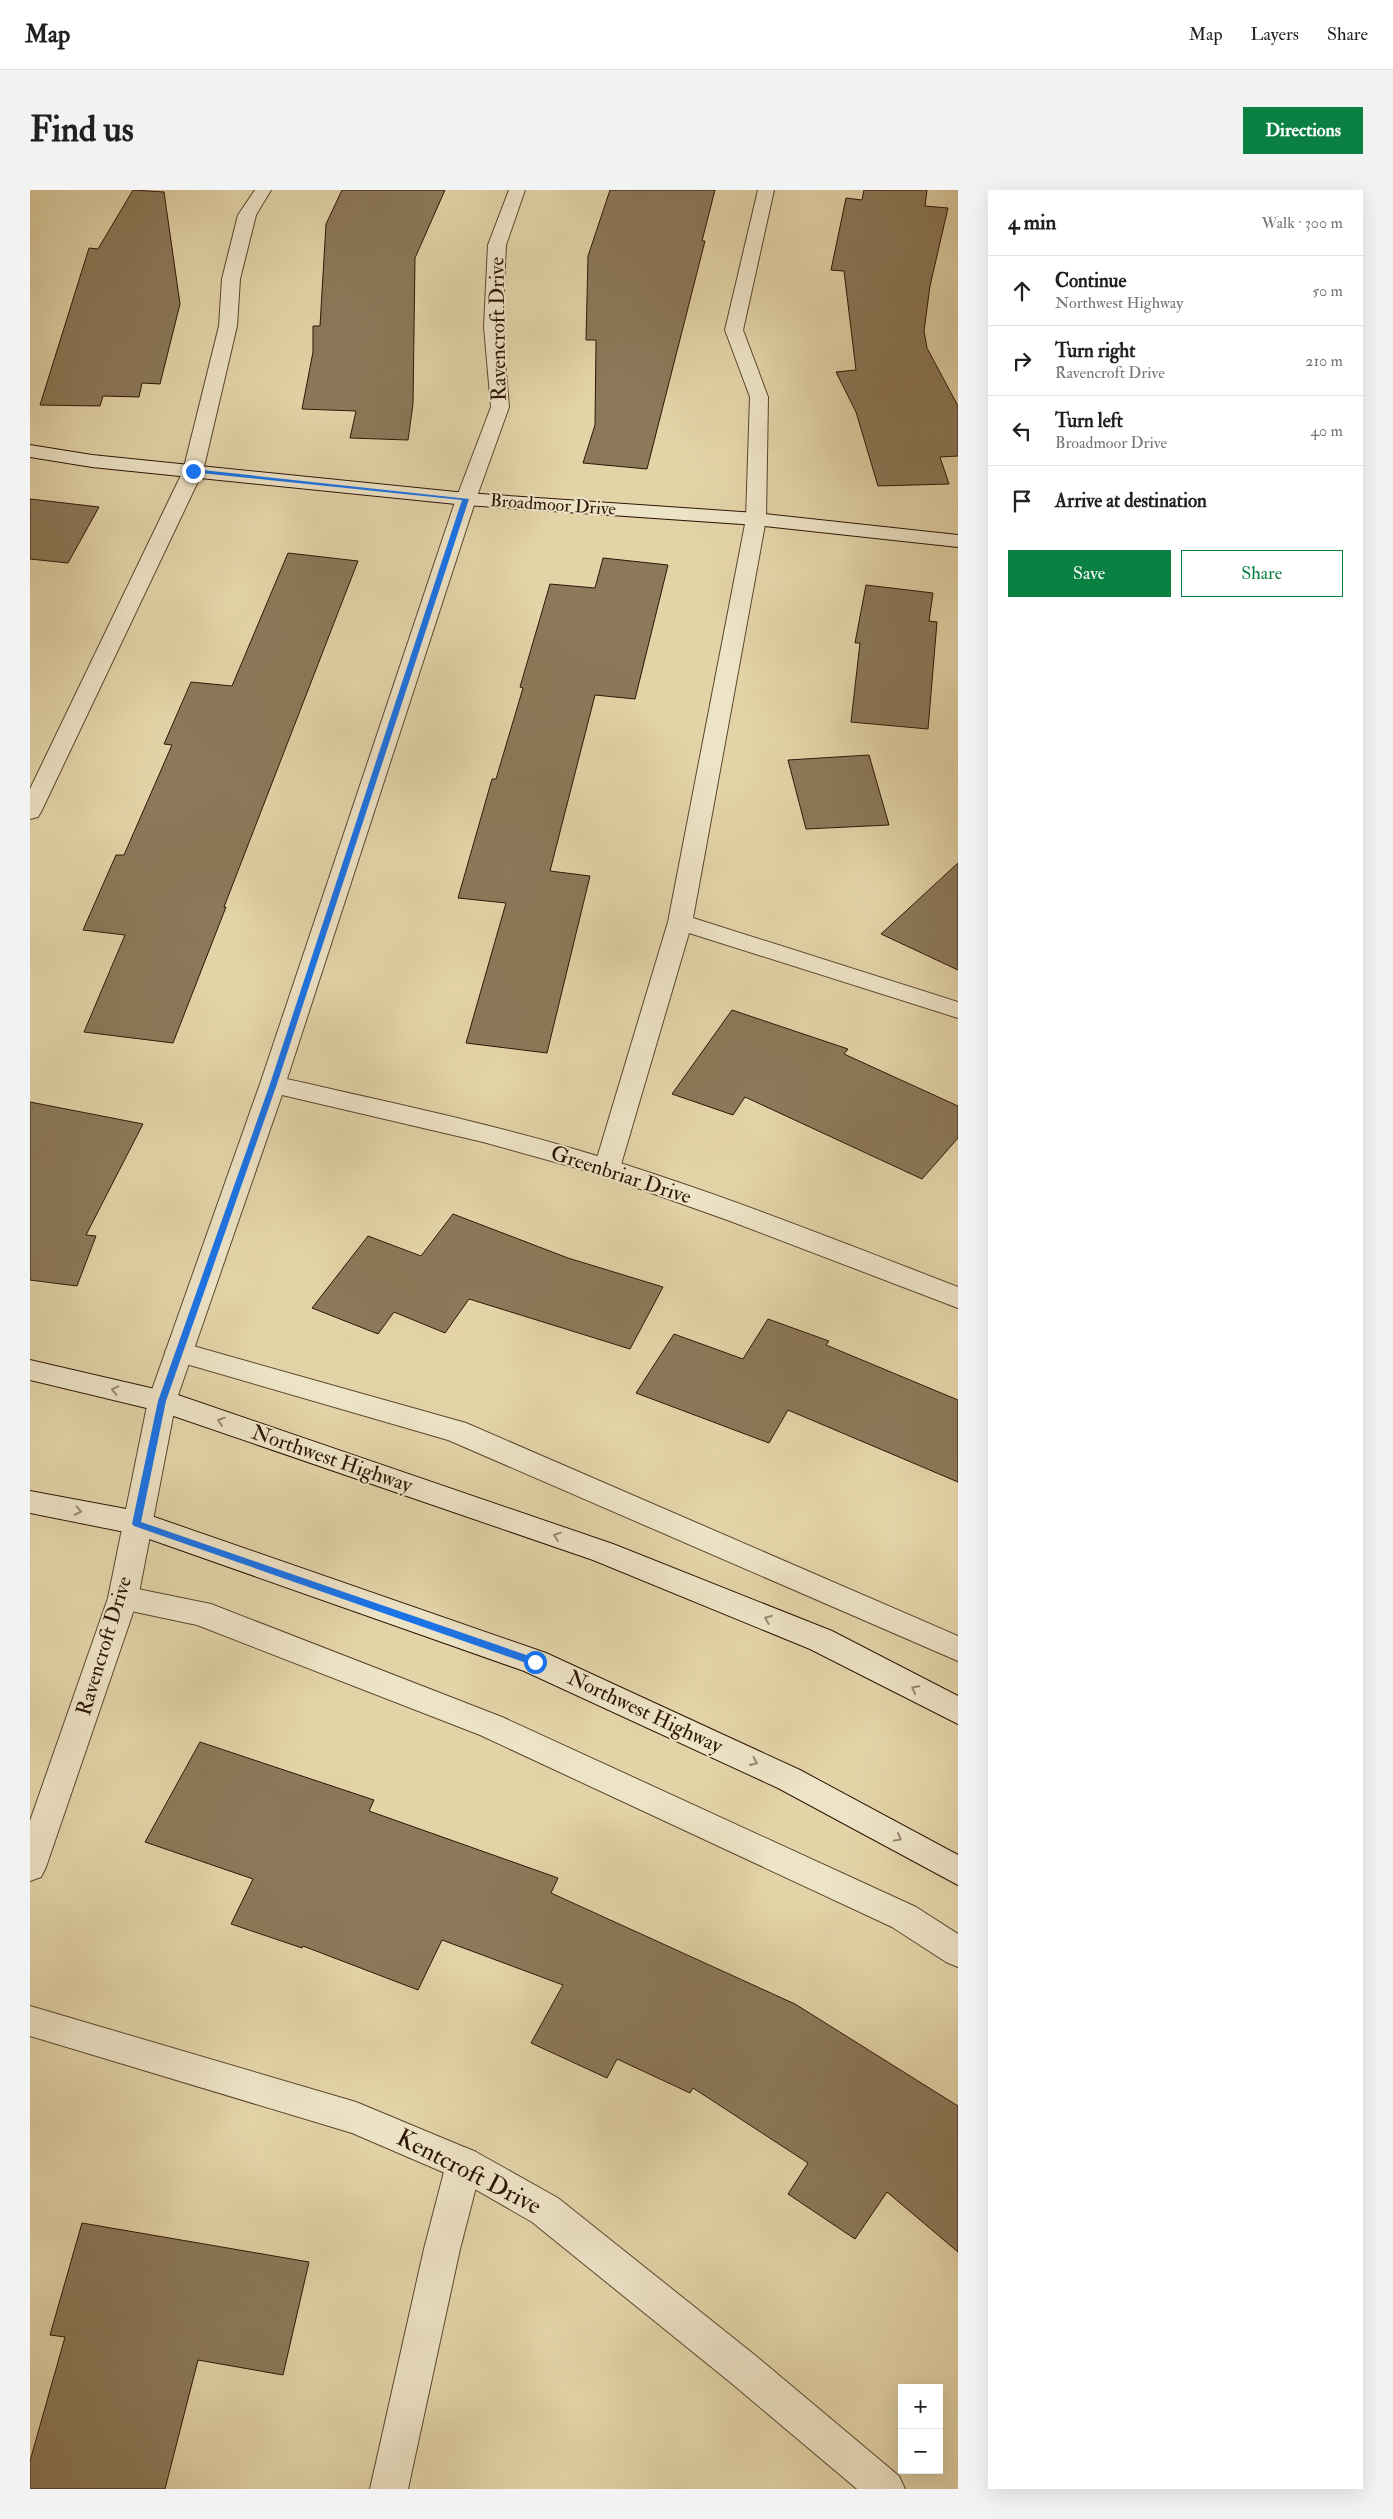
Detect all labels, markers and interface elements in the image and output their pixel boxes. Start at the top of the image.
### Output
text: Map [25,19,70,50]
text: Map [1189,23,1223,46]
text: Layers [1251,23,1299,46]
text: Share [1327,23,1368,46]
button: Directions [1243,107,1363,154]
text: Find us [30,108,134,152]
text: 4 min [1008,209,1056,236]
text: Walk · 300 m [1262,213,1343,233]
street label: Ravencroft Drive [483,256,513,401]
text: Continue [1055,269,1126,293]
icon: ahead [1008,277,1036,305]
text: 50 m [1312,281,1343,301]
text: Northwest Highway [1055,293,1183,313]
text: Turn right [1055,339,1135,363]
icon: right [1008,347,1036,375]
text: 210 m [1305,351,1343,371]
text: Ravencroft Drive [1055,363,1165,383]
text: Turn left [1055,409,1123,433]
icon: left [1008,417,1036,445]
text: 40 m [1310,421,1343,441]
text: Broadmoor Drive [1055,433,1167,453]
route end [182,460,205,483]
icon: arrive [1008,487,1036,515]
street label: Broadmoor Drive [489,489,617,521]
text: Arrive at destination [1055,489,1207,513]
button: Save [1008,550,1171,597]
button: Share [1181,550,1343,597]
street label: Greenbriar Drive [547,1140,695,1211]
one-way arrow [110,1385,119,1396]
one-way arrow [218,1417,226,1427]
street label: Northwest Highway [248,1419,417,1499]
one-way arrow [73,1506,82,1516]
one-way arrow [553,1532,562,1542]
street label: Ravencroft Drive [70,1573,138,1719]
one-way arrow [764,1614,773,1625]
route start [524,1651,547,1674]
street label: Northwest Highway [563,1664,728,1760]
one-way arrow [911,1685,920,1695]
one-way arrow [749,1756,758,1767]
one-way arrow [892,1832,901,1842]
street label: Kentcroft Drive [391,2122,547,2222]
map controls [898,2384,943,2474]
button: + [898,2384,943,2429]
button: − [898,2429,943,2474]

